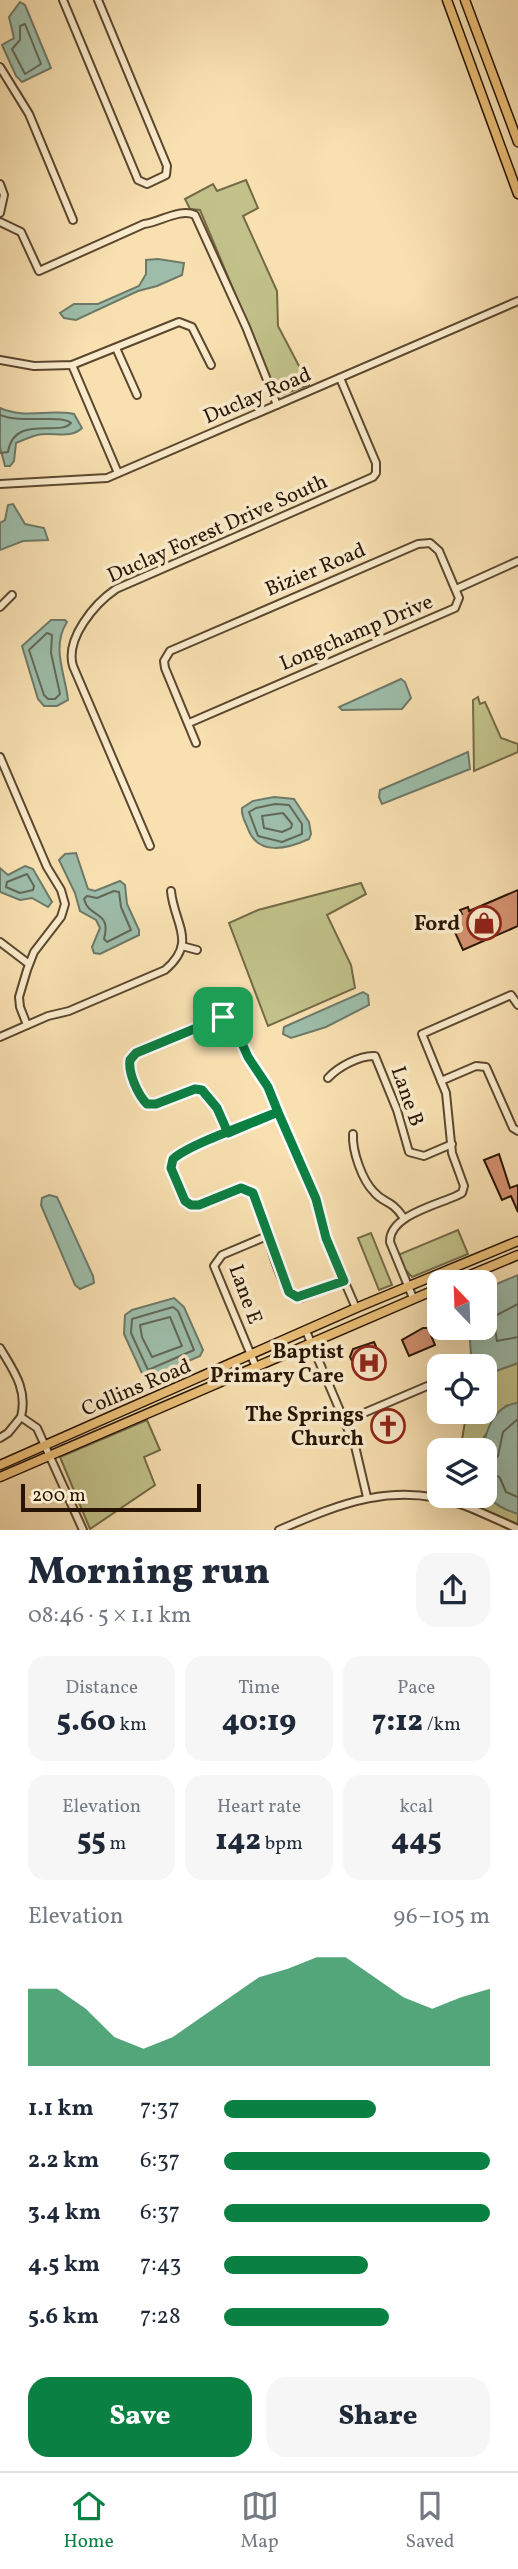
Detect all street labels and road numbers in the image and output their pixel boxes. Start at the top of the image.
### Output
street label: Duclay Road [199,361,316,432]
street label: Duclay Forest Drive South [103,468,332,591]
street label: Bizier Road [261,536,370,605]
street label: Longchamp Drive [275,588,438,679]
street label: Lane B [383,1062,430,1131]
street label: Lane E [220,1261,269,1328]
street label: Collins Road [77,1352,196,1425]

